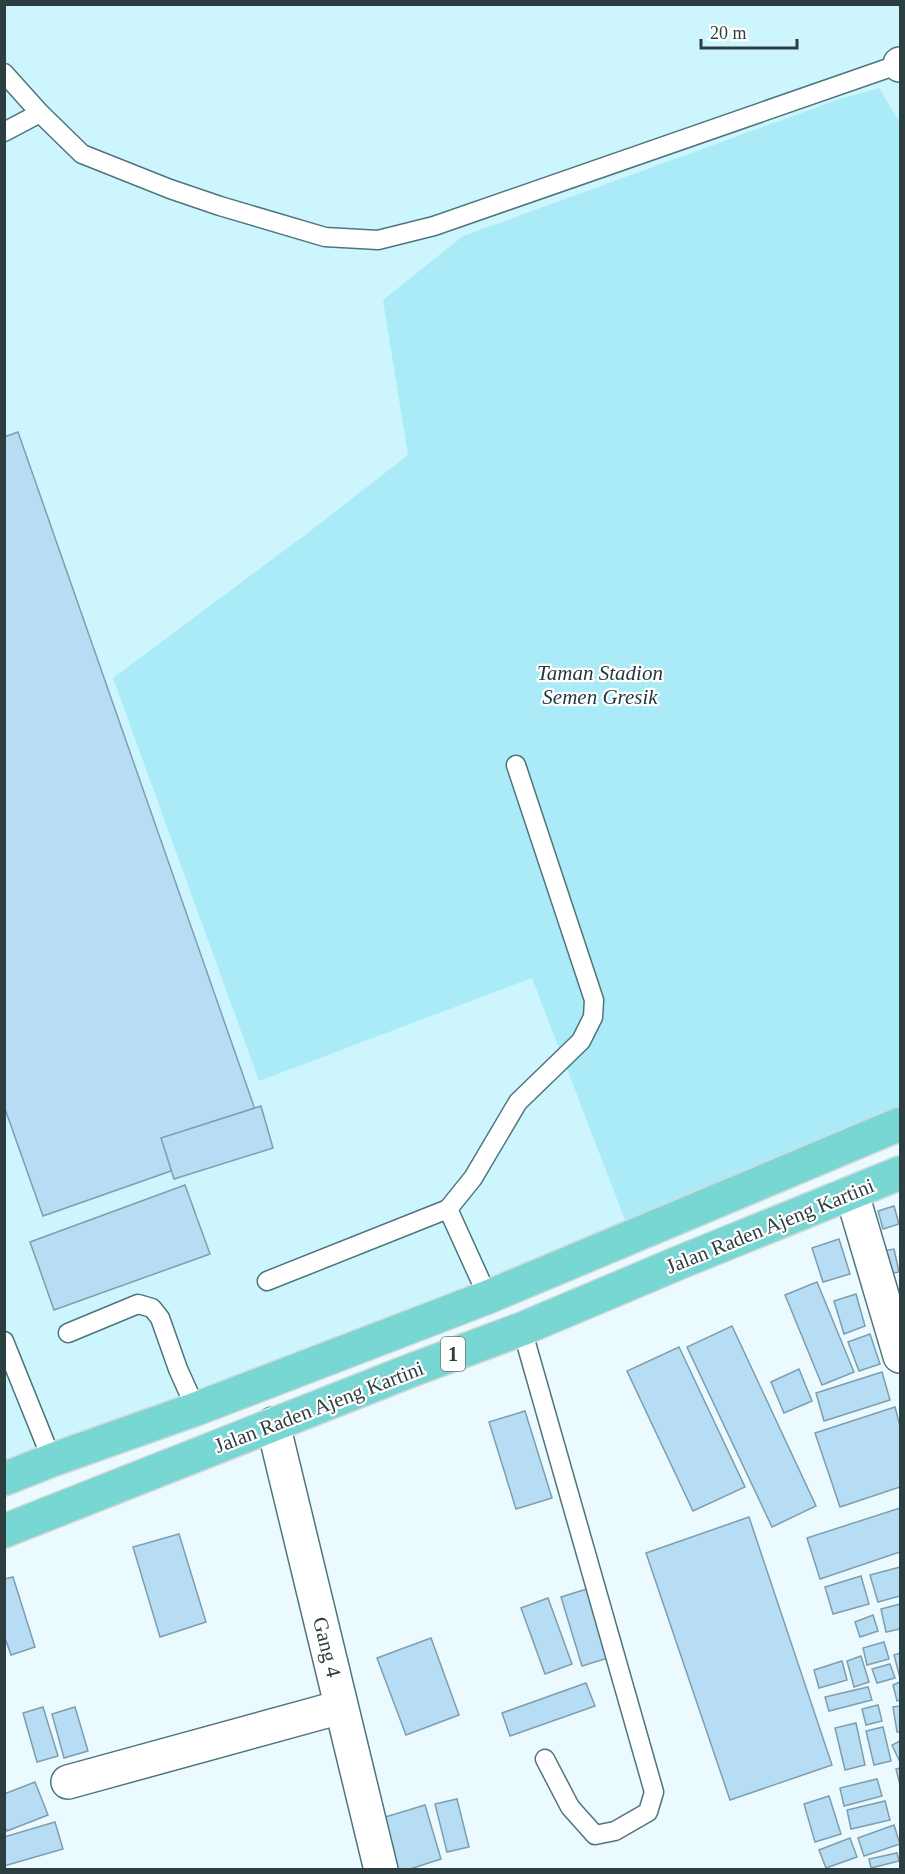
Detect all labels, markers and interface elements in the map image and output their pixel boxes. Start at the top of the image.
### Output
scale bar [701,12,797,50]
text: 20 m [710,23,747,43]
park label: Taman Stadion Semen Gresik [537,661,663,709]
street label: Jalan Raden Ajeng Kartini [662,1173,878,1279]
road number: 1 [441,1337,465,1371]
street label: Jalan Raden Ajeng Kartini [211,1356,427,1458]
street label: Gang 4 [308,1614,346,1680]

